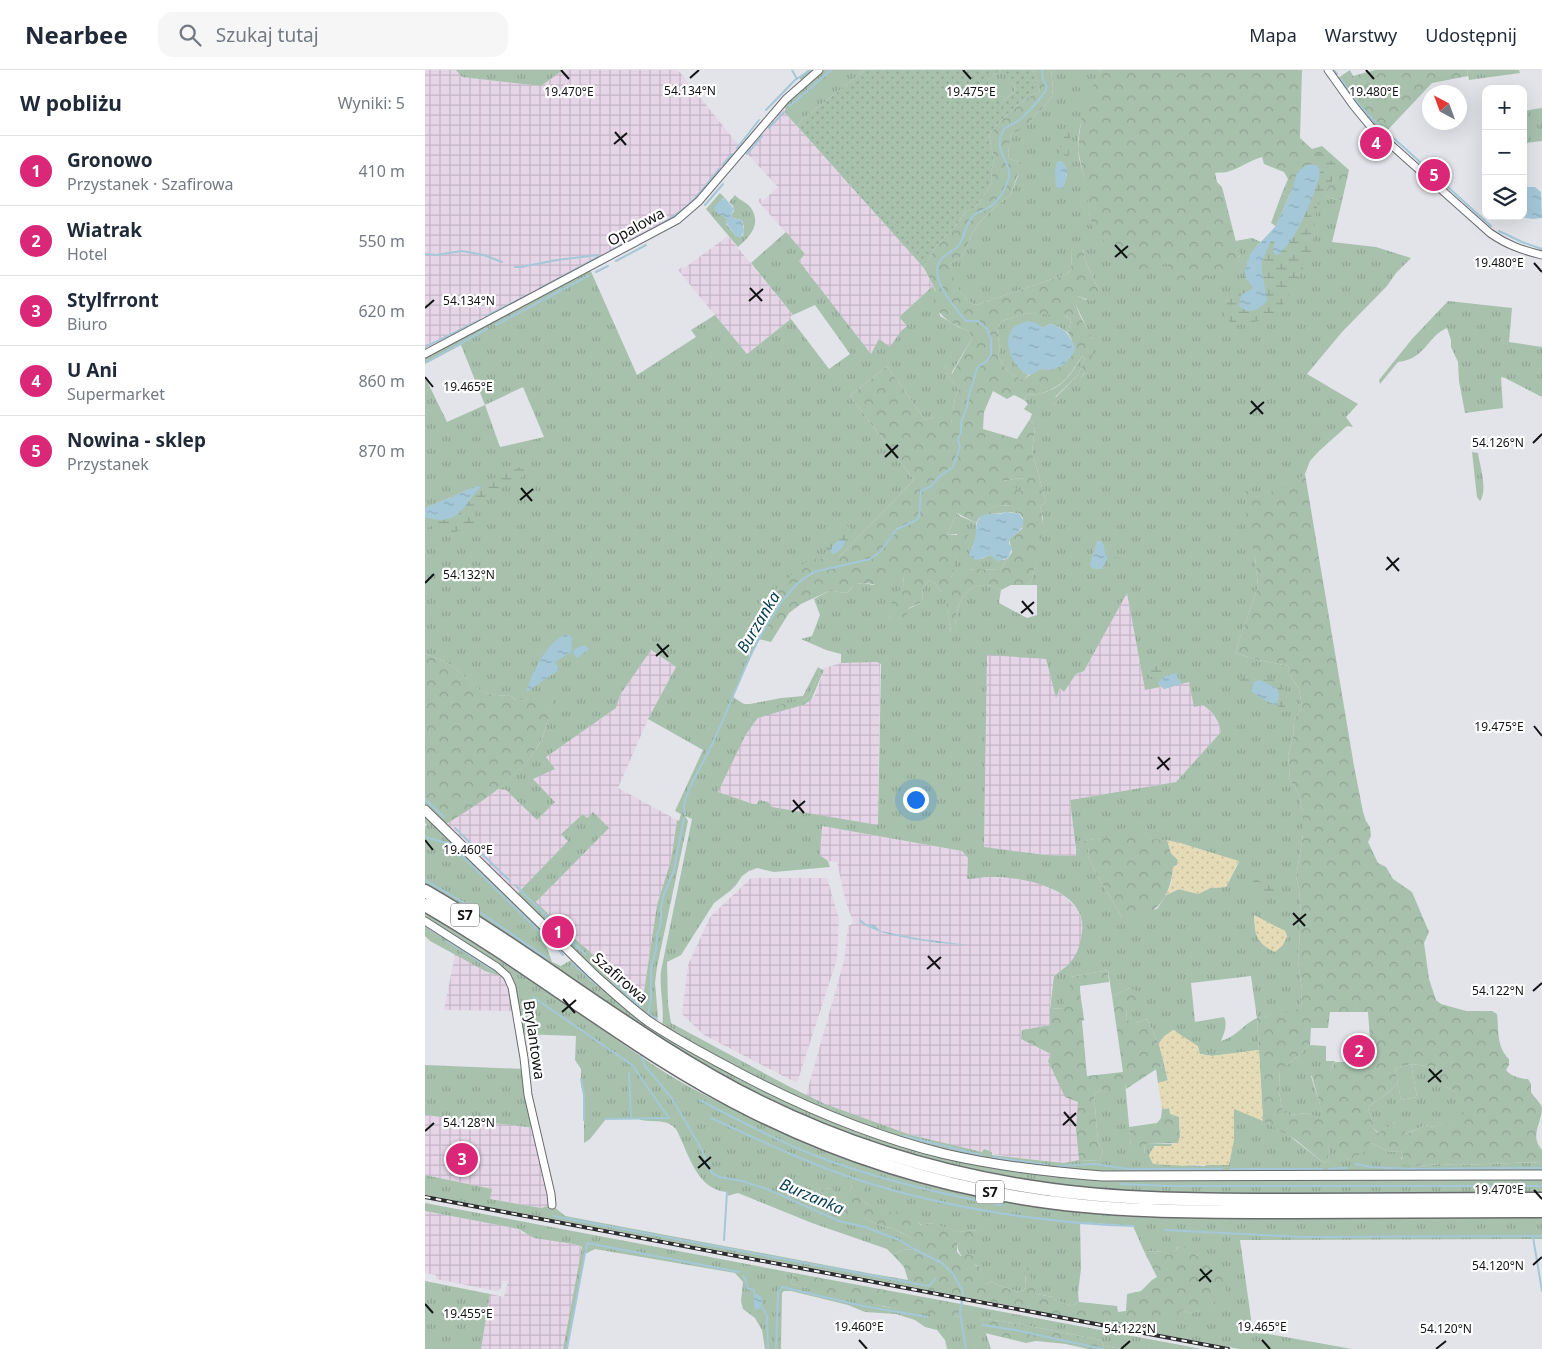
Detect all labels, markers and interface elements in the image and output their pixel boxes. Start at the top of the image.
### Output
search box [158,12,508,57]
text: Nearbee [25,18,128,51]
icon: search [176,21,204,49]
text: Szukaj tutaj [216,22,319,48]
text: Mapa [1249,23,1297,47]
text: Warstwy [1325,23,1397,47]
text: Udostępnij [1425,23,1517,47]
text: 54.134°N [664,82,716,99]
text: 19.470°E [544,83,594,100]
text: 19.475°E [946,83,996,100]
text: 19.480°E [1349,83,1399,100]
north arrow [1422,85,1467,130]
map controls [1482,85,1527,220]
button: + [1482,85,1527,130]
text: W pobliżu [20,89,122,117]
text: Wyniki: 5 [338,92,405,114]
pin: 4 [1360,124,1392,162]
button: − [1482,130,1527,175]
text: Gronowo [67,147,153,173]
pin: 5 [1418,156,1450,194]
text: 1 [31,160,41,182]
text: 410 m [358,160,405,182]
text: Przystanek · Szafirowa [67,173,234,195]
button: layers [1482,175,1527,220]
street label: Opalowa [603,202,668,250]
text: Wiatrak [67,217,142,243]
text: 2 [31,230,41,252]
text: 550 m [358,230,405,252]
text: Hotel [67,243,107,265]
text: 19.480°E [1474,254,1524,271]
text: Stylfrront [67,287,159,313]
text: 54.134°N [443,292,495,309]
text: 3 [31,300,41,322]
text: 620 m [358,300,405,322]
text: Biuro [67,313,107,335]
text: U Ani [67,357,117,383]
text: 4 [31,370,41,392]
text: 860 m [358,370,405,392]
text: 19.465°E [443,378,493,395]
text: Supermarket [67,383,165,405]
text: Nowina - sklep [67,427,206,453]
text: 54.126°N [1472,434,1524,451]
text: 5 [31,440,41,462]
text: 870 m [358,440,405,462]
text: Przystanek [67,453,149,475]
text: 54.132°N [443,566,495,583]
water label: Burzanka [731,587,785,657]
text: 19.475°E [1474,718,1524,735]
your location [903,787,929,813]
text: 19.460°E [443,841,493,858]
road number: S7 [451,904,479,926]
pin: 1 [542,913,574,951]
street label: Szafirowa [589,948,653,1007]
text: 54.122°N [1472,982,1524,999]
street label: Brylantowa [520,999,550,1081]
pin: 2 [1343,1032,1375,1070]
text: 54.128°N [443,1114,495,1131]
pin: 3 [446,1140,478,1178]
water label: Burzanka [777,1173,847,1219]
road number: S7 [976,1180,1004,1204]
text: 19.470°E [1474,1181,1524,1198]
text: 54.120°N [1472,1257,1524,1274]
text: 19.455°E [443,1305,493,1322]
text: 19.460°E [834,1318,884,1335]
text: 19.465°E [1237,1318,1287,1335]
text: 54.122°N [1104,1320,1156,1337]
text: 54.120°N [1420,1320,1472,1337]

